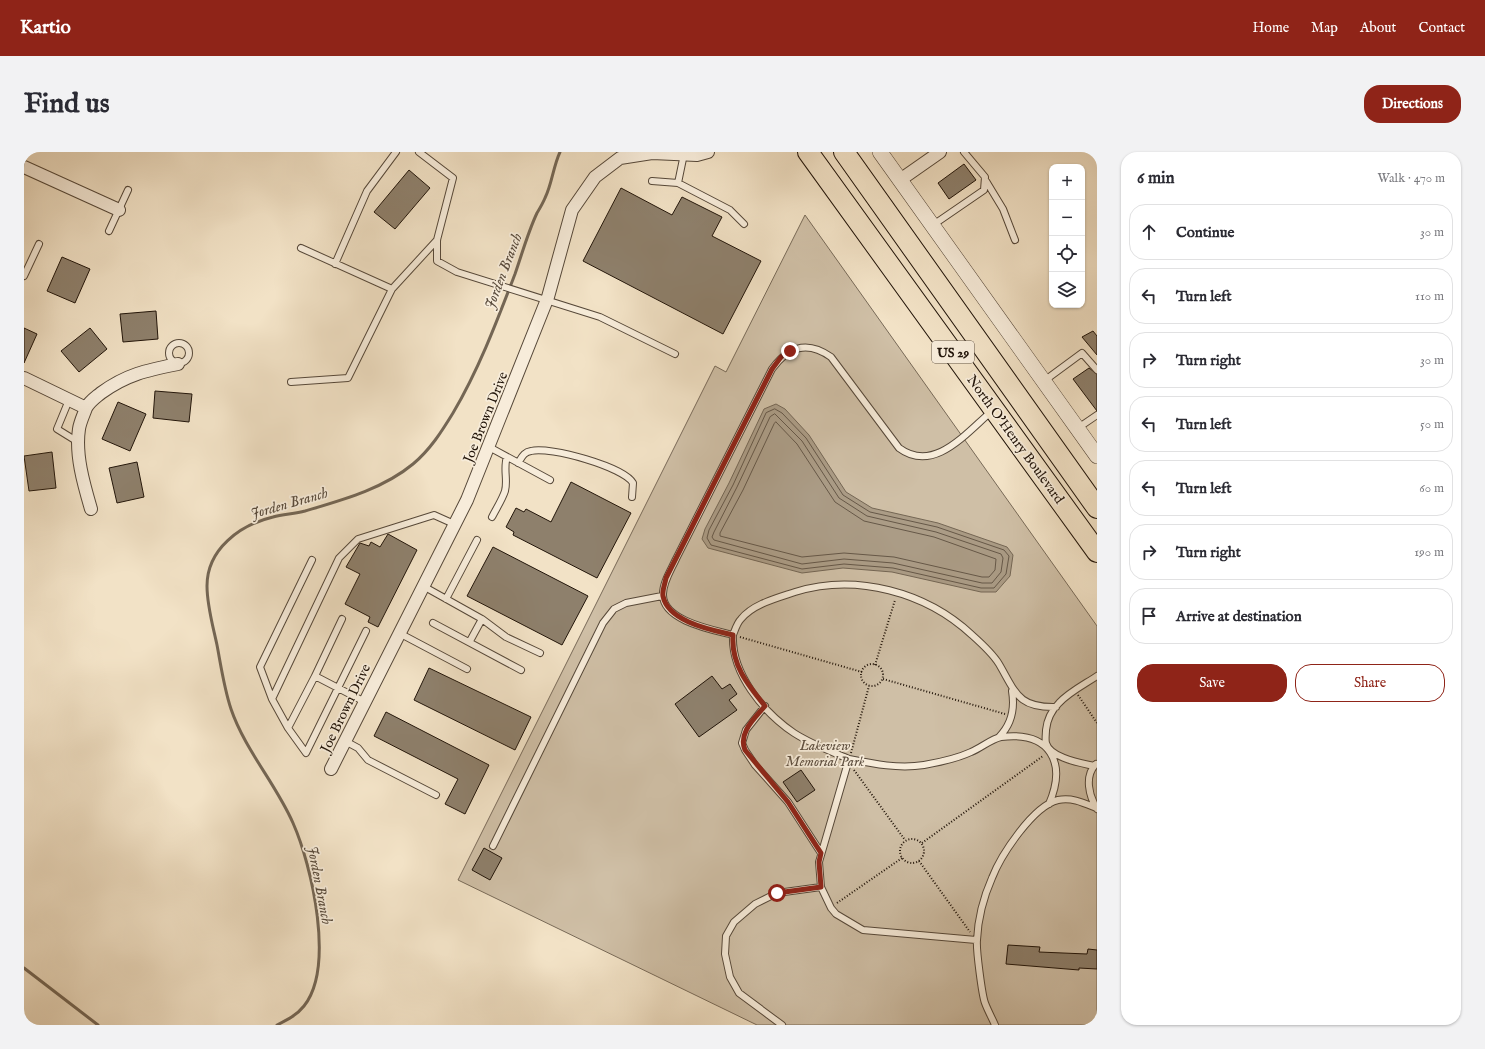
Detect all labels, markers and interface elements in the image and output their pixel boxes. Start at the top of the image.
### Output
text: Kartio [20,16,71,40]
text: Home [1253,19,1289,37]
text: Map [1311,19,1338,37]
text: About [1360,19,1396,37]
text: Contact [1418,19,1465,37]
button: Directions [1364,85,1461,123]
text: Find us [24,87,110,122]
map controls [1049,164,1085,308]
button: + [1049,164,1085,200]
text: 6 min [1137,168,1175,189]
text: Walk · 470 m [1377,170,1445,187]
button: − [1049,200,1085,236]
icon: ahead [1138,221,1160,243]
text: Continue [1176,223,1234,242]
text: 30 m [1420,224,1444,241]
water label: Jorden Branch [480,230,527,312]
button: locate [1049,236,1085,272]
button: layers [1049,272,1085,308]
icon: left [1138,285,1160,307]
text: Turn left [1176,287,1232,306]
text: 110 m [1415,288,1444,305]
road number: US 29 [932,341,974,363]
route end [781,342,799,360]
icon: right [1138,349,1160,371]
text: Turn right [1176,351,1241,370]
text: 30 m [1420,352,1444,369]
street label: Joe Brown Drive [459,369,513,467]
street label: North O'Henry Boulevard [962,372,1068,508]
icon: left [1138,413,1160,435]
text: Turn left [1176,415,1232,434]
text: 50 m [1420,416,1444,433]
icon: left [1138,477,1160,499]
text: Turn left [1176,479,1232,498]
text: 60 m [1419,480,1444,497]
water label: Jorden Branch [248,483,331,524]
icon: right [1138,541,1160,563]
text: Turn right [1176,543,1241,562]
text: 190 m [1414,544,1444,561]
icon: arrive [1138,605,1160,627]
text: Arrive at destination [1176,607,1302,626]
street label: Joe Brown Drive [316,661,375,758]
button: Save [1137,664,1287,702]
button: Share [1295,664,1445,702]
park label: Lakeview Memorial Park [786,737,865,771]
water label: Jorden Branch [303,844,337,927]
route start [768,884,786,902]

